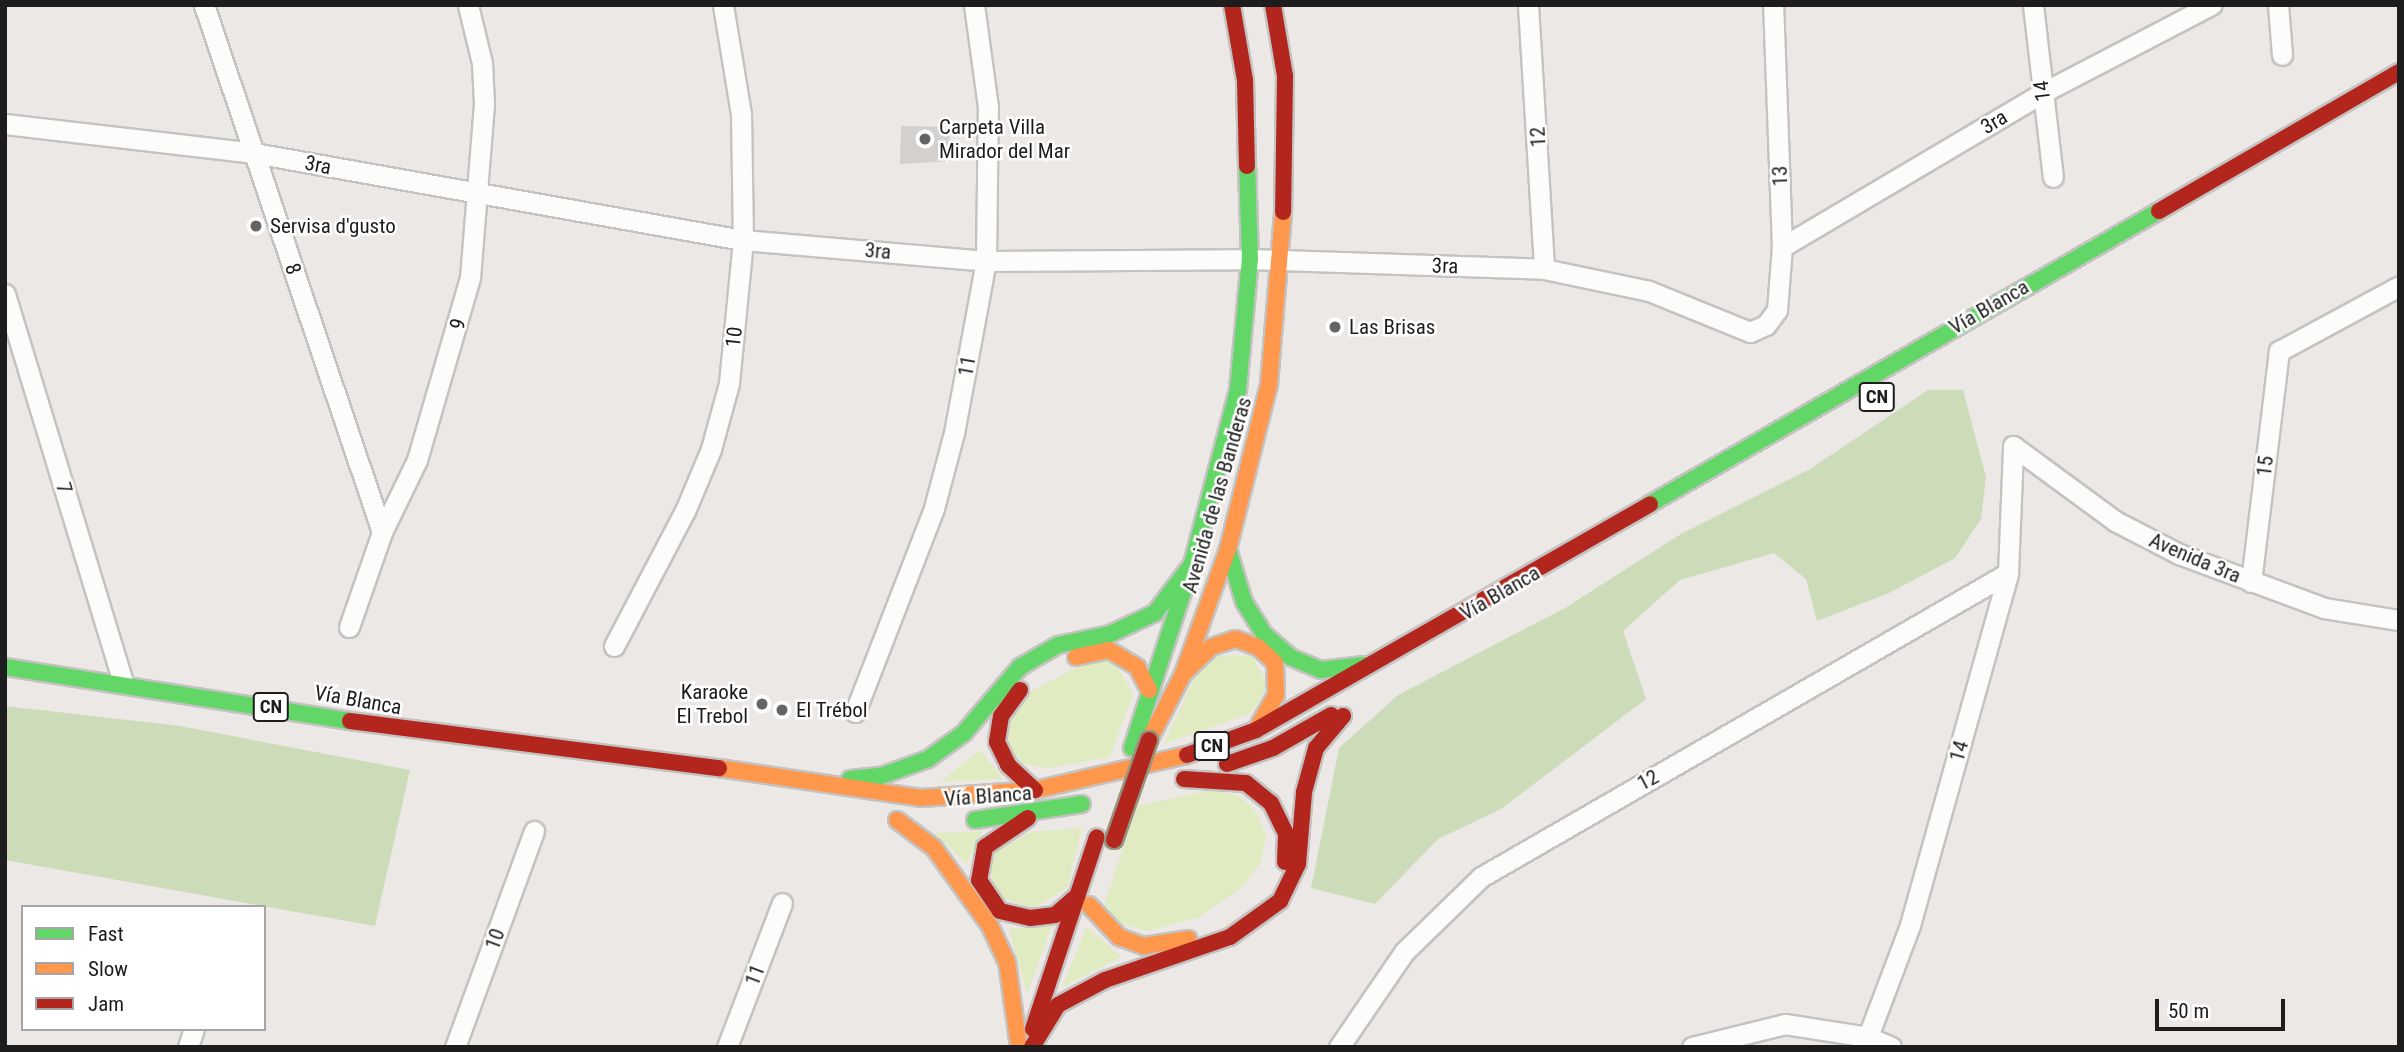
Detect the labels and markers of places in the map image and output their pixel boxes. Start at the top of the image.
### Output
place label: Carpeta Villa Mirador del Mar [939,114,1070,164]
marker: Carpeta Villa Mirador del Mar [917,131,933,147]
place label: Servisa d'gusto [270,213,396,239]
marker: Servisa d'gusto [248,218,264,234]
place label: Las Brisas [1349,314,1435,340]
marker: Las Brisas [1327,319,1343,335]
place label: Karaoke El Trebol [676,679,748,729]
marker: Karaoke El Trebol [754,696,770,712]
place label: El Trébol [796,697,868,723]
marker: El Trébol [774,702,790,718]

